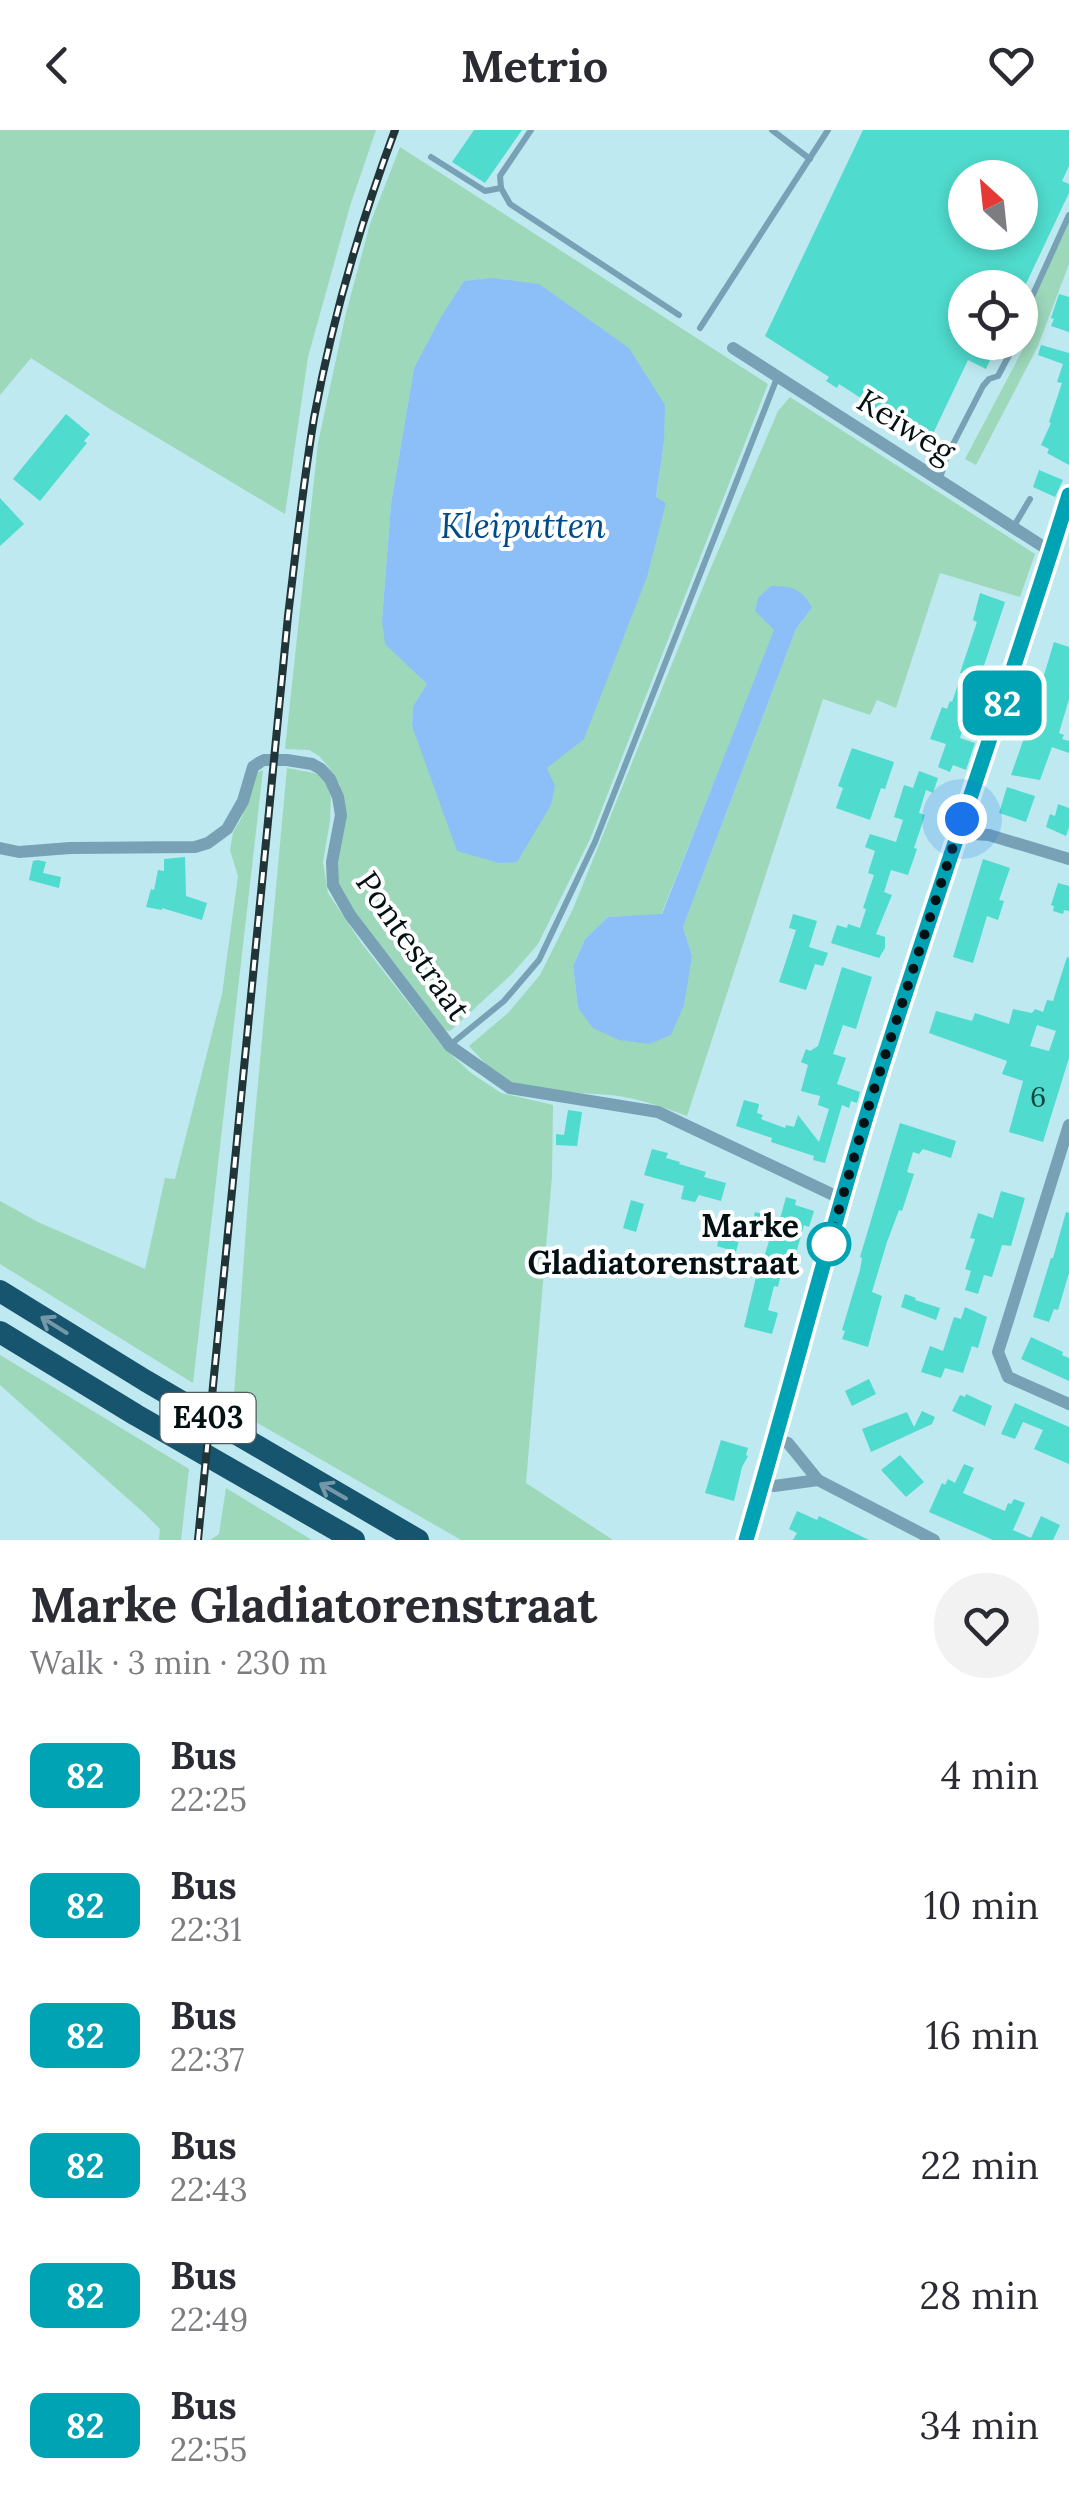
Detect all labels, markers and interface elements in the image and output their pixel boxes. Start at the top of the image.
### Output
text: Metrio [461,37,608,94]
icon: back [30,38,85,93]
icon: heart [984,38,1039,93]
north arrow [948,160,1038,250]
map controls [948,160,1038,360]
button: locate [948,270,1038,360]
street label: Keiweg [850,380,964,472]
water label: Kleiputten [440,503,606,548]
line badge: 82 [957,670,1047,736]
text: 82 [983,681,1021,726]
your location [937,794,987,844]
street label: Pontestraat [347,863,480,1029]
house number: 6 [1030,1079,1046,1115]
place label: Marke Gladiatorenstraat [528,1205,800,1283]
marker: Marke Gladiatorenstraat [808,1223,850,1265]
one-way arrow [40,1315,69,1335]
road number: E403 [160,1393,256,1443]
one-way arrow [319,1481,348,1501]
button: heart [934,1573,1039,1678]
text: Marke Gladiatorenstraat [30,1574,597,1635]
text: Walk · 3 min · 230 m [30,1642,327,1683]
text: Bus [170,1731,237,1779]
text: 4 min [941,1751,1039,1799]
text: 82 [66,1753,104,1798]
text: 22:25 [170,1779,247,1820]
text: Bus [170,1861,237,1909]
text: 10 min [924,1881,1039,1929]
text: 82 [66,1883,104,1928]
text: 22:31 [170,1909,242,1950]
text: Bus [170,1991,237,2039]
text: 16 min [925,2011,1039,2059]
text: 82 [66,2013,104,2058]
text: 22:37 [170,2039,244,2080]
text: Bus [170,2121,237,2169]
text: 22 min [920,2141,1039,2189]
text: 82 [66,2143,104,2188]
text: 22:43 [170,2169,248,2210]
text: Bus [170,2251,237,2299]
text: 28 min [920,2271,1039,2319]
text: 82 [66,2273,104,2318]
text: 22:49 [170,2299,248,2340]
text: Bus [170,2381,237,2429]
text: 34 min [920,2401,1039,2449]
text: 82 [66,2403,104,2448]
text: 22:55 [170,2429,247,2470]

